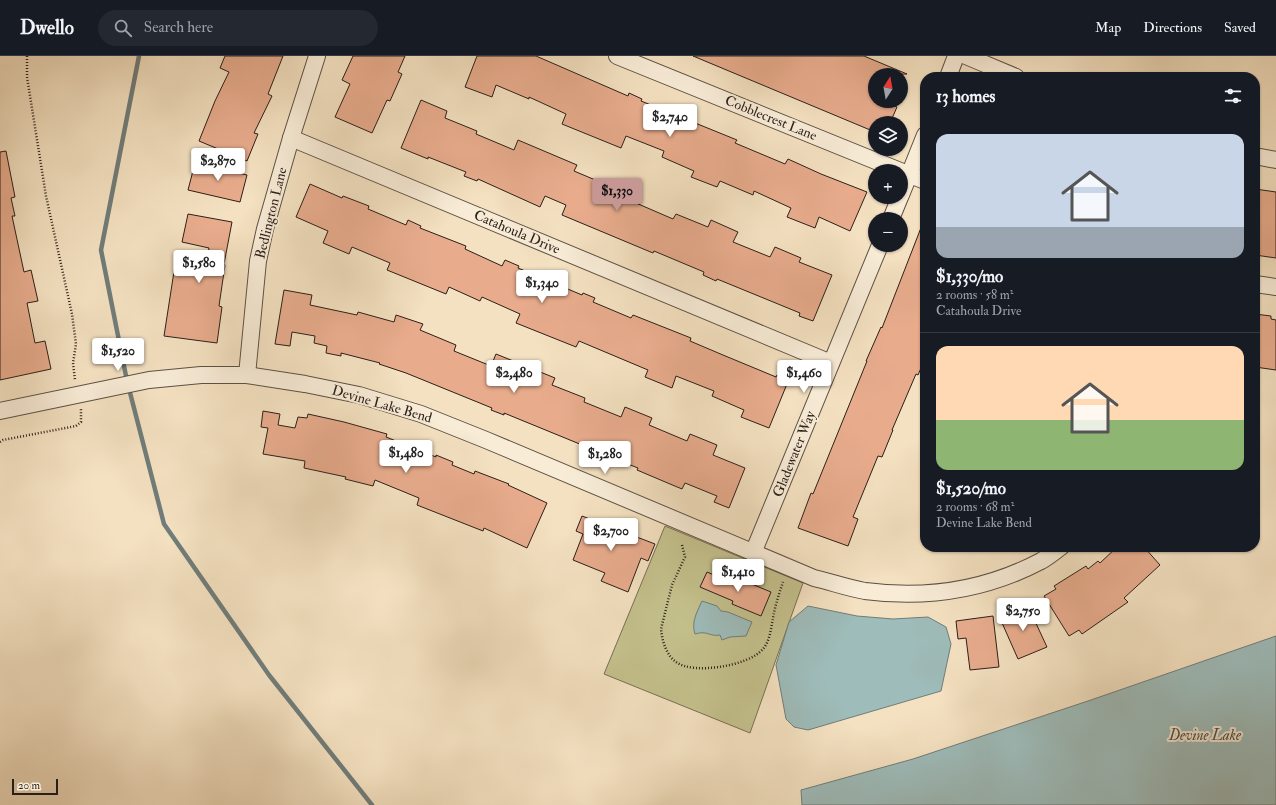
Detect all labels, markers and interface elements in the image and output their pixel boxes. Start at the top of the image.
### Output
search box [98,10,378,46]
text: Dwello [20,16,74,40]
icon: search [112,17,134,39]
text: Search here [144,18,213,37]
text: Map [1095,19,1121,36]
text: Directions [1143,19,1202,36]
text: Saved [1224,19,1256,36]
north arrow [868,68,908,108]
map controls [868,68,908,252]
icon: filters [1222,85,1244,107]
text: 13 homes [936,86,995,107]
street label: Cobblecrest Lane [722,92,820,144]
pin: $2,740 [637,104,703,138]
text: $2,740 [652,109,688,125]
button: layers [868,116,908,156]
pin: $2,870 [185,148,251,182]
text: $2,870 [200,153,236,169]
icon: home [1054,160,1126,232]
button: + [868,164,908,204]
street label: Bedlington Lane [251,165,291,261]
pin: $1,330 [584,178,650,212]
text: $1,330 [601,183,633,199]
street label: Catahoula Drive [471,206,563,258]
button: − [868,212,908,252]
pin: $1,580 [166,250,232,284]
text: $1,580 [182,255,216,271]
text: $1,330/mo [936,266,1003,287]
pin: $1,340 [509,270,575,304]
text: $1,340 [525,275,559,291]
text: 2 rooms · 58 m² [936,287,1014,303]
text: Catahoula Drive [936,303,1021,319]
pin: $1,520 [85,338,151,372]
text: $1,520 [101,343,135,359]
pin: $2,480 [481,360,547,394]
pin: $1,460 [771,360,837,394]
text: $2,480 [495,365,533,381]
text: $1,460 [786,365,822,381]
icon: home [1054,372,1126,444]
street label: Devine Lake Bend [330,382,434,426]
street label: Gladewater Way [769,408,820,500]
pin: $1,480 [373,440,439,474]
pin: $1,280 [572,441,638,475]
text: $1,480 [388,445,424,461]
text: $1,280 [588,446,622,462]
text: $1,520/mo [936,478,1006,499]
text: 2 rooms · 68 m² [936,499,1014,515]
text: Devine Lake Bend [936,515,1032,531]
pin: $2,700 [578,518,644,552]
text: $2,700 [593,523,629,539]
pin: $1,410 [705,559,771,593]
text: $1,410 [721,564,755,580]
pin: $2,750 [990,598,1056,632]
text: $2,750 [1006,603,1040,619]
water label: Devine Lake [1168,726,1242,745]
scale bar [12,777,58,796]
text: 20 m [18,779,40,792]

